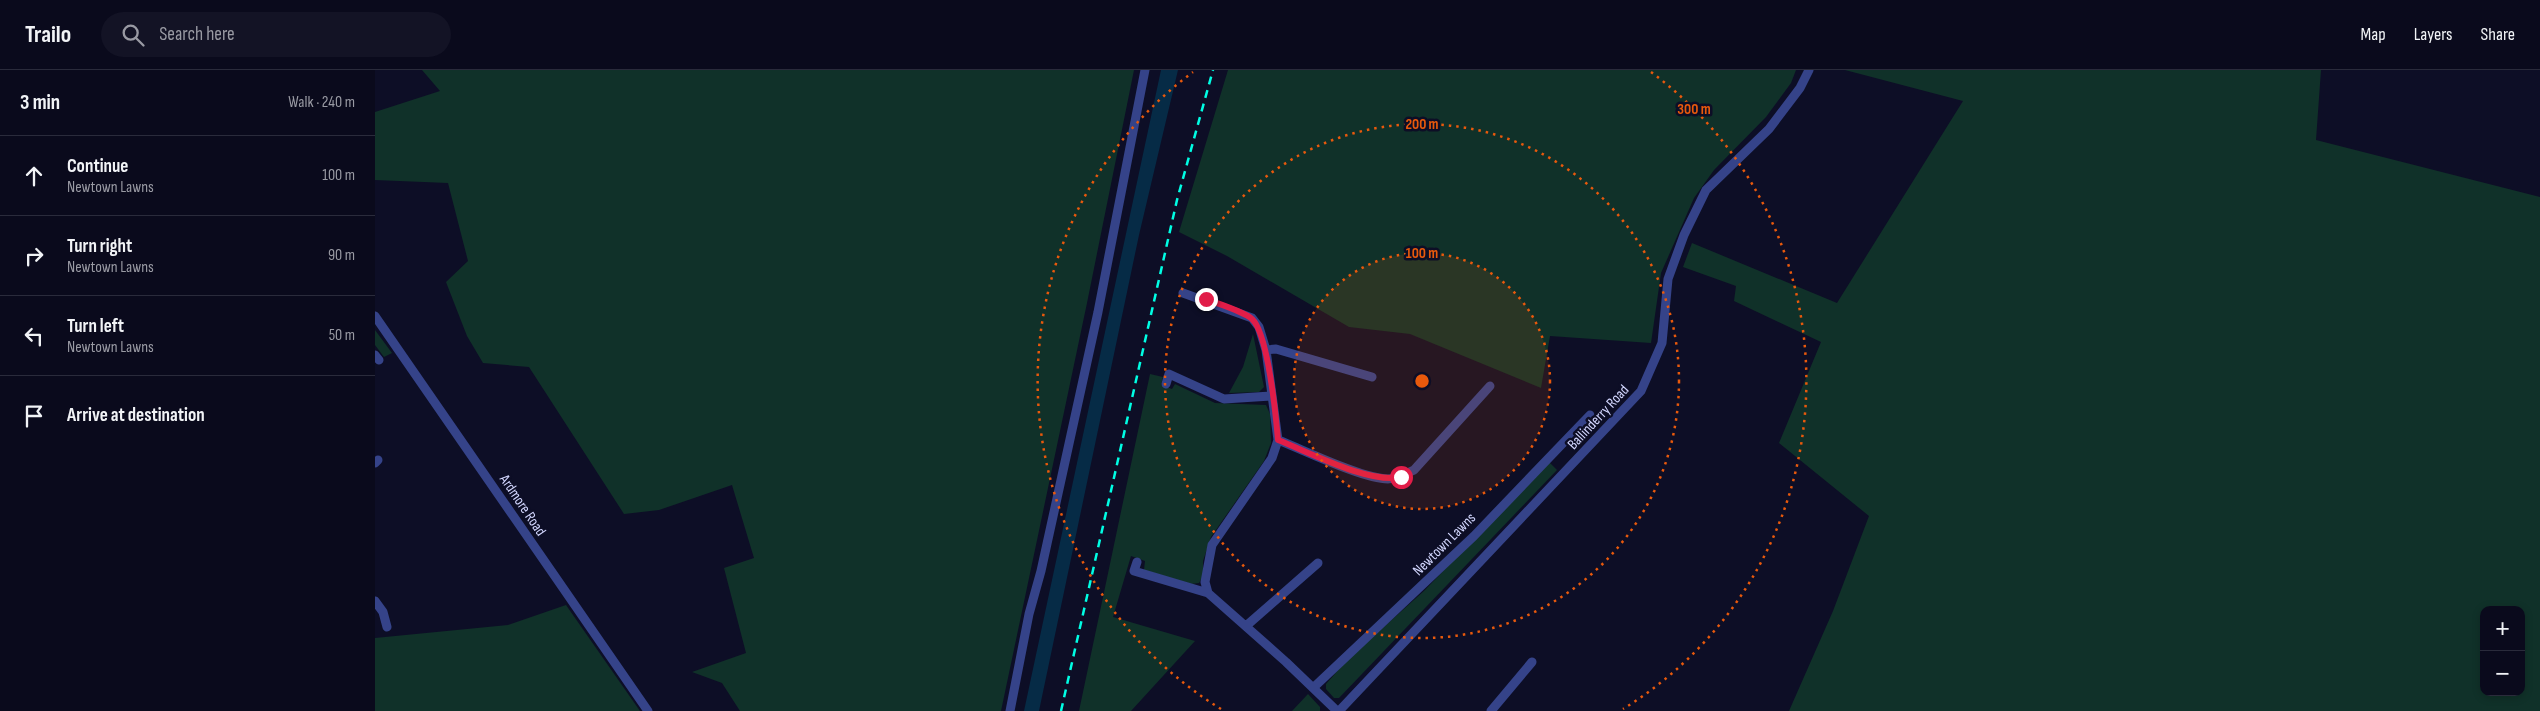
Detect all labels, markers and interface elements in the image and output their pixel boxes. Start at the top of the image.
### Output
search box [101,12,451,57]
text: Trailo [25,20,71,49]
icon: search [119,21,147,49]
text: Search here [159,23,235,46]
text: Map [2361,24,2386,45]
text: Layers [2414,24,2453,45]
text: Share [2481,24,2515,45]
text: 3 min [20,90,60,115]
text: Walk · 240 m [288,93,355,112]
text: 300 m [1677,100,1711,119]
text: 200 m [1405,115,1439,134]
text: Continue [67,155,128,178]
icon: ahead [20,162,48,190]
text: 100 m [322,166,355,185]
text: Newtown Lawns [67,178,154,197]
text: Turn right [67,235,132,258]
icon: right [20,242,48,270]
text: 100 m [1406,244,1438,263]
text: 90 m [328,246,355,265]
text: Newtown Lawns [67,258,154,277]
route end [1195,288,1218,311]
text: Turn left [67,315,124,338]
icon: left [20,322,48,350]
text: 50 m [329,326,355,345]
text: Newtown Lawns [67,338,154,357]
centre of rings [1413,372,1431,390]
street label: Ballinderry Road [1564,381,1633,454]
icon: arrive [20,402,48,430]
text: Arrive at destination [67,404,205,427]
route start [1390,466,1413,489]
street label: Ardmore Road [494,470,550,540]
street label: Newtown Lawns [1409,509,1480,580]
map controls [2480,606,2525,696]
button: + [2480,606,2525,651]
button: − [2480,651,2525,696]

